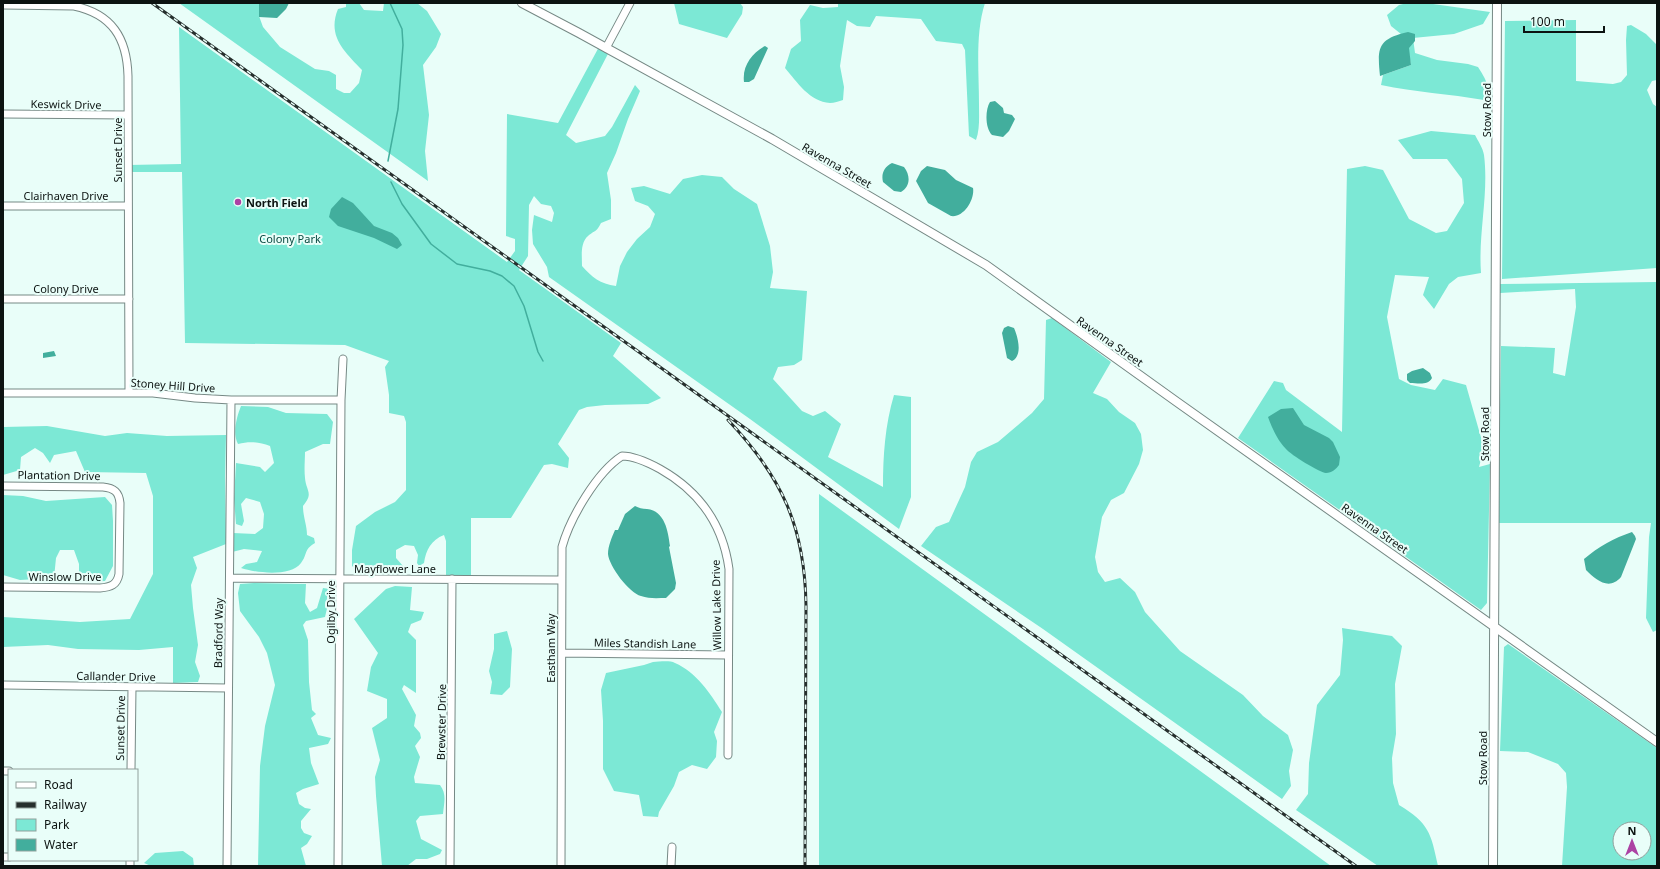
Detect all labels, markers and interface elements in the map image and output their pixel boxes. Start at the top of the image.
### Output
scale bar [1524,8,1604,34]
text: 100 m [1530,13,1565,30]
street label: Stow Road [1479,83,1494,137]
street label: Keswick Drive [30,96,102,112]
street label: Sunset Drive [110,117,125,183]
street label: Ravenna Street [799,139,875,191]
street label: Clairhaven Drive [24,188,108,203]
place label: North Field [246,195,308,210]
marker: North Field [233,197,243,207]
park label: Colony Park [259,231,321,246]
street label: Colony Drive [33,281,99,296]
street label: Ravenna Street [1074,312,1146,370]
street label: Stoney Hill Drive [130,375,216,395]
street label: Stow Road [1477,407,1492,461]
street label: Plantation Drive [17,467,101,483]
street label: Ravenna Street [1339,499,1411,557]
street label: Willow Lake Drive [708,559,724,651]
street label: Mayflower Lane [354,561,436,576]
street label: Winslow Drive [28,569,102,584]
street label: Ogilby Drive [323,580,338,644]
street label: Bradford Way [210,597,226,668]
street label: Eastham Way [543,613,558,683]
street label: Miles Standish Lane [594,635,696,651]
street label: Callander Drive [76,668,156,684]
street label: Brewster Drive [433,684,449,760]
street label: Sunset Drive [112,695,128,761]
street label: Stow Road [1475,731,1490,785]
legend [8,769,138,861]
text: Road [44,776,73,793]
text: Railway [44,796,88,813]
text: Park [44,816,70,833]
north arrow [1612,821,1652,861]
text: N [1628,823,1636,838]
text: Water [44,836,78,853]

